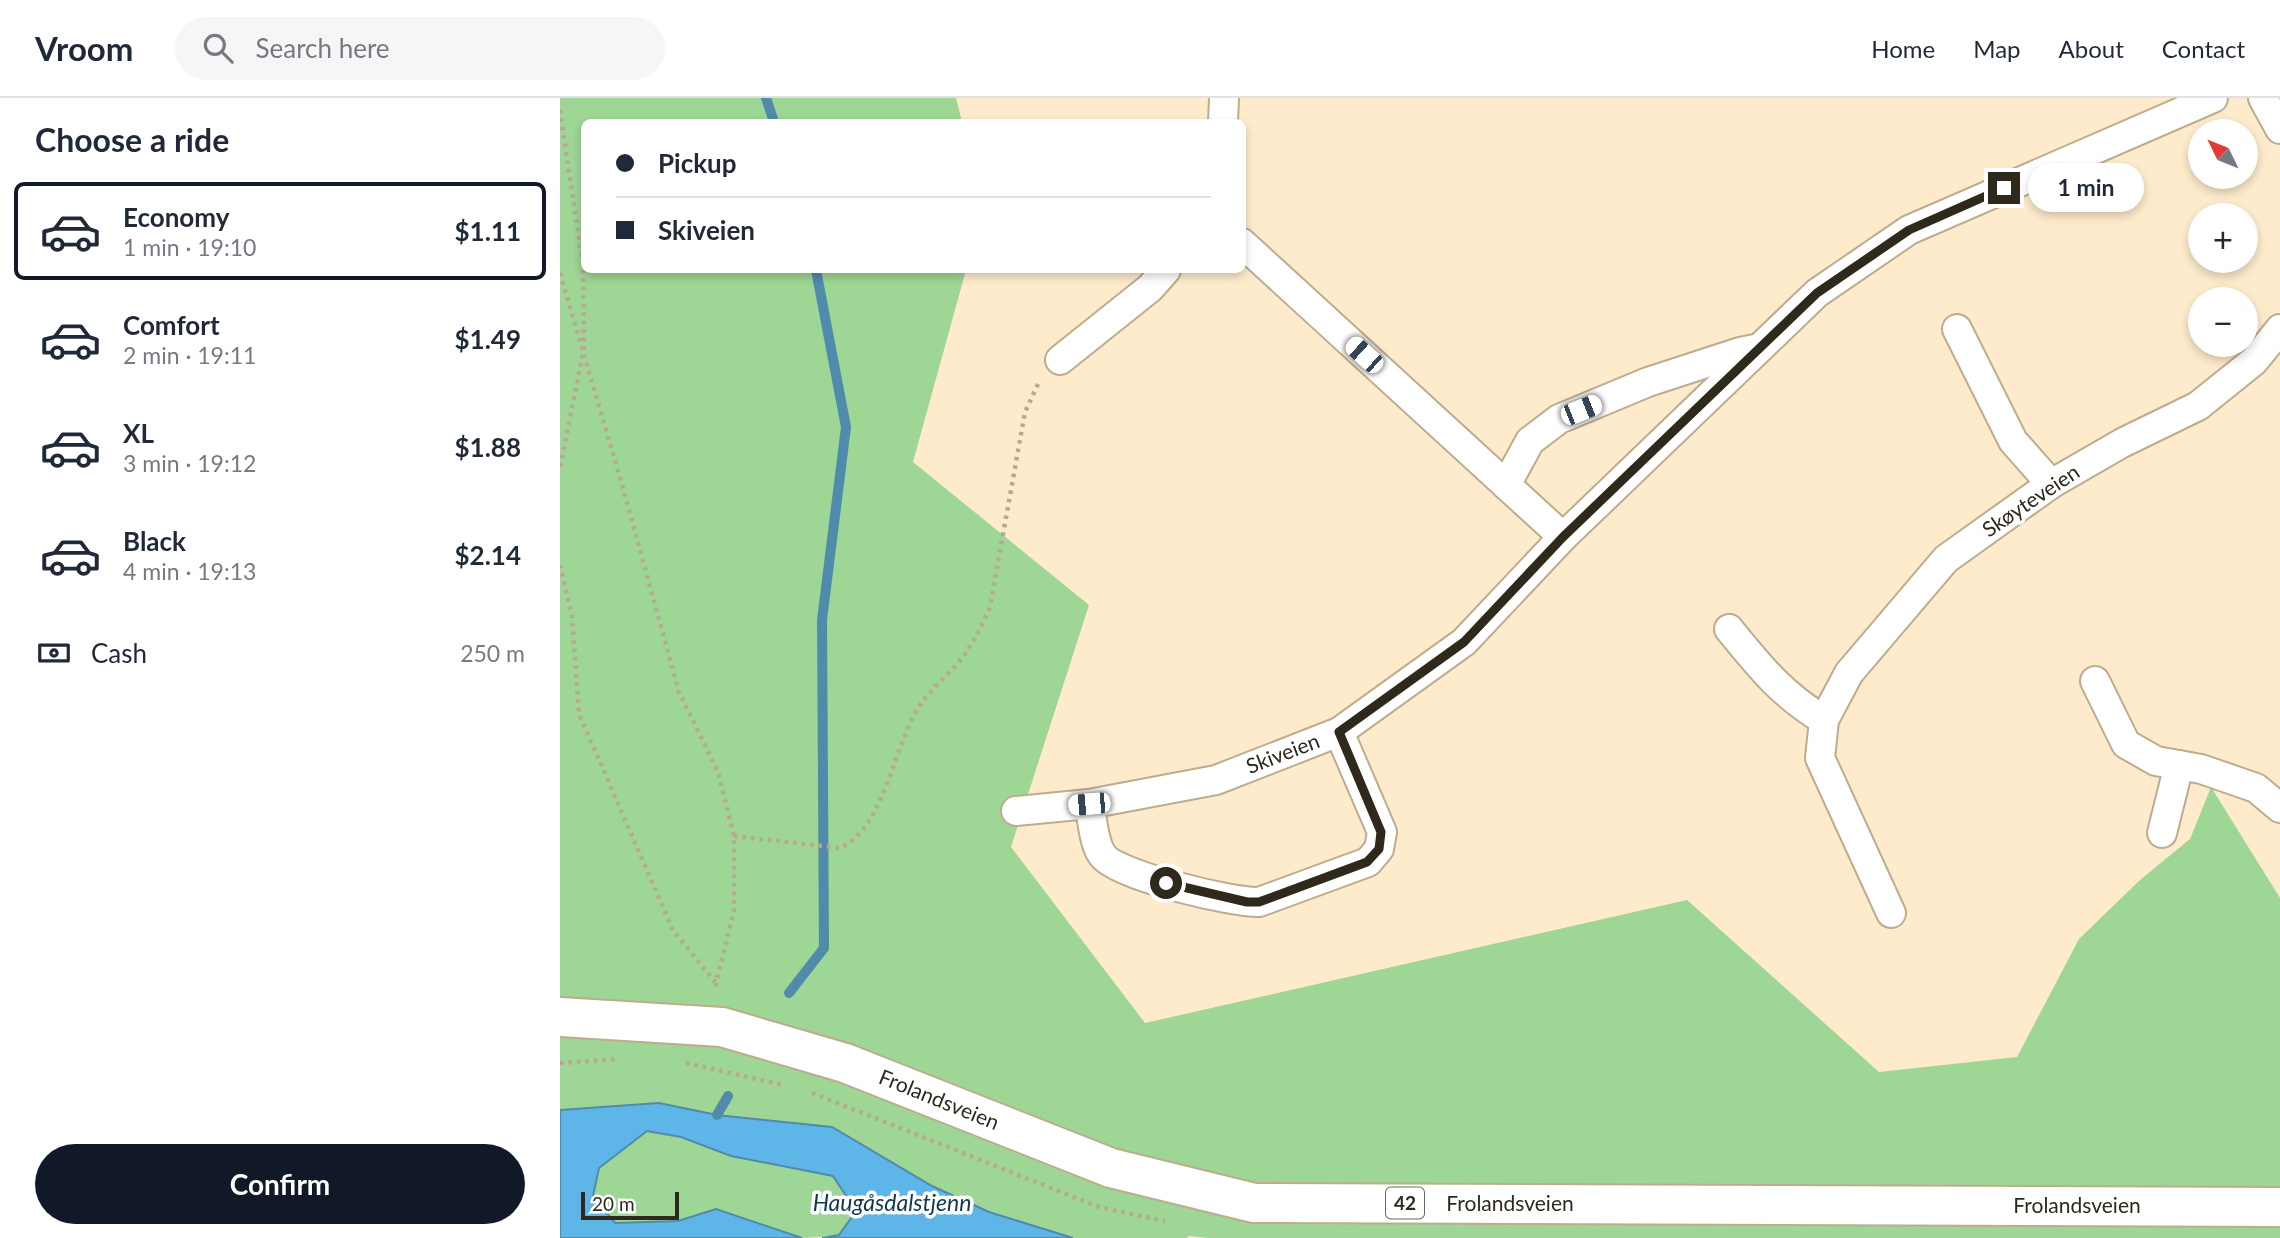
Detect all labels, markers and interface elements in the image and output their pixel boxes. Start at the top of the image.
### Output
search box [175,17,665,80]
text: Vroom [35,28,133,68]
icon: search [199,29,237,67]
text: Search here [255,32,390,64]
text: Home [1871,34,1935,63]
text: Map [1973,34,2021,63]
text: About [2059,34,2124,63]
text: Contact [2162,34,2245,63]
north arrow [2188,119,2258,189]
map controls [2188,119,2258,357]
text: Choose a ride [35,120,229,159]
text: Pickup [658,147,737,179]
callout: 1 min [2028,164,2144,212]
route end [1988,172,2020,204]
text: 1 min [2057,173,2115,201]
icon: car [39,200,102,263]
text: Economy [123,201,229,233]
button: + [2188,203,2258,273]
text: Skiveien [658,214,755,246]
text: $1.11 [455,215,521,247]
text: 1 min · 19:10 [123,233,256,261]
button: − [2188,287,2258,357]
icon: car [39,308,102,371]
text: Comfort [123,309,220,341]
text: $1.49 [455,323,521,355]
car [1342,333,1387,377]
text: 2 min · 19:11 [123,341,256,369]
car [1558,392,1605,428]
icon: car [39,416,102,479]
text: XL [123,417,154,449]
text: $1.88 [455,431,521,463]
text: 3 min · 19:12 [123,449,256,477]
street label: Skøyteveien [1977,458,2083,541]
icon: car [39,524,102,587]
text: Black [123,525,186,557]
text: $2.14 [455,539,521,571]
text: 4 min · 19:13 [123,557,256,585]
icon: cash [35,634,73,672]
text: Cash [91,637,147,669]
text: 250 m [460,639,525,667]
street label: Skiveien [1242,727,1323,778]
car [1068,792,1111,816]
route start [1150,867,1182,899]
street label: Frolandsveien [876,1063,1003,1134]
button: Confirm [35,1144,525,1224]
water label: Haugåsdalstjenn [813,1188,971,1216]
road number: 42 [1386,1188,1424,1218]
scale bar [581,1189,679,1221]
street label: Frolandsveien [1446,1190,1574,1215]
text: 20 m [592,1192,635,1215]
street label: Frolandsveien [2013,1192,2141,1217]

